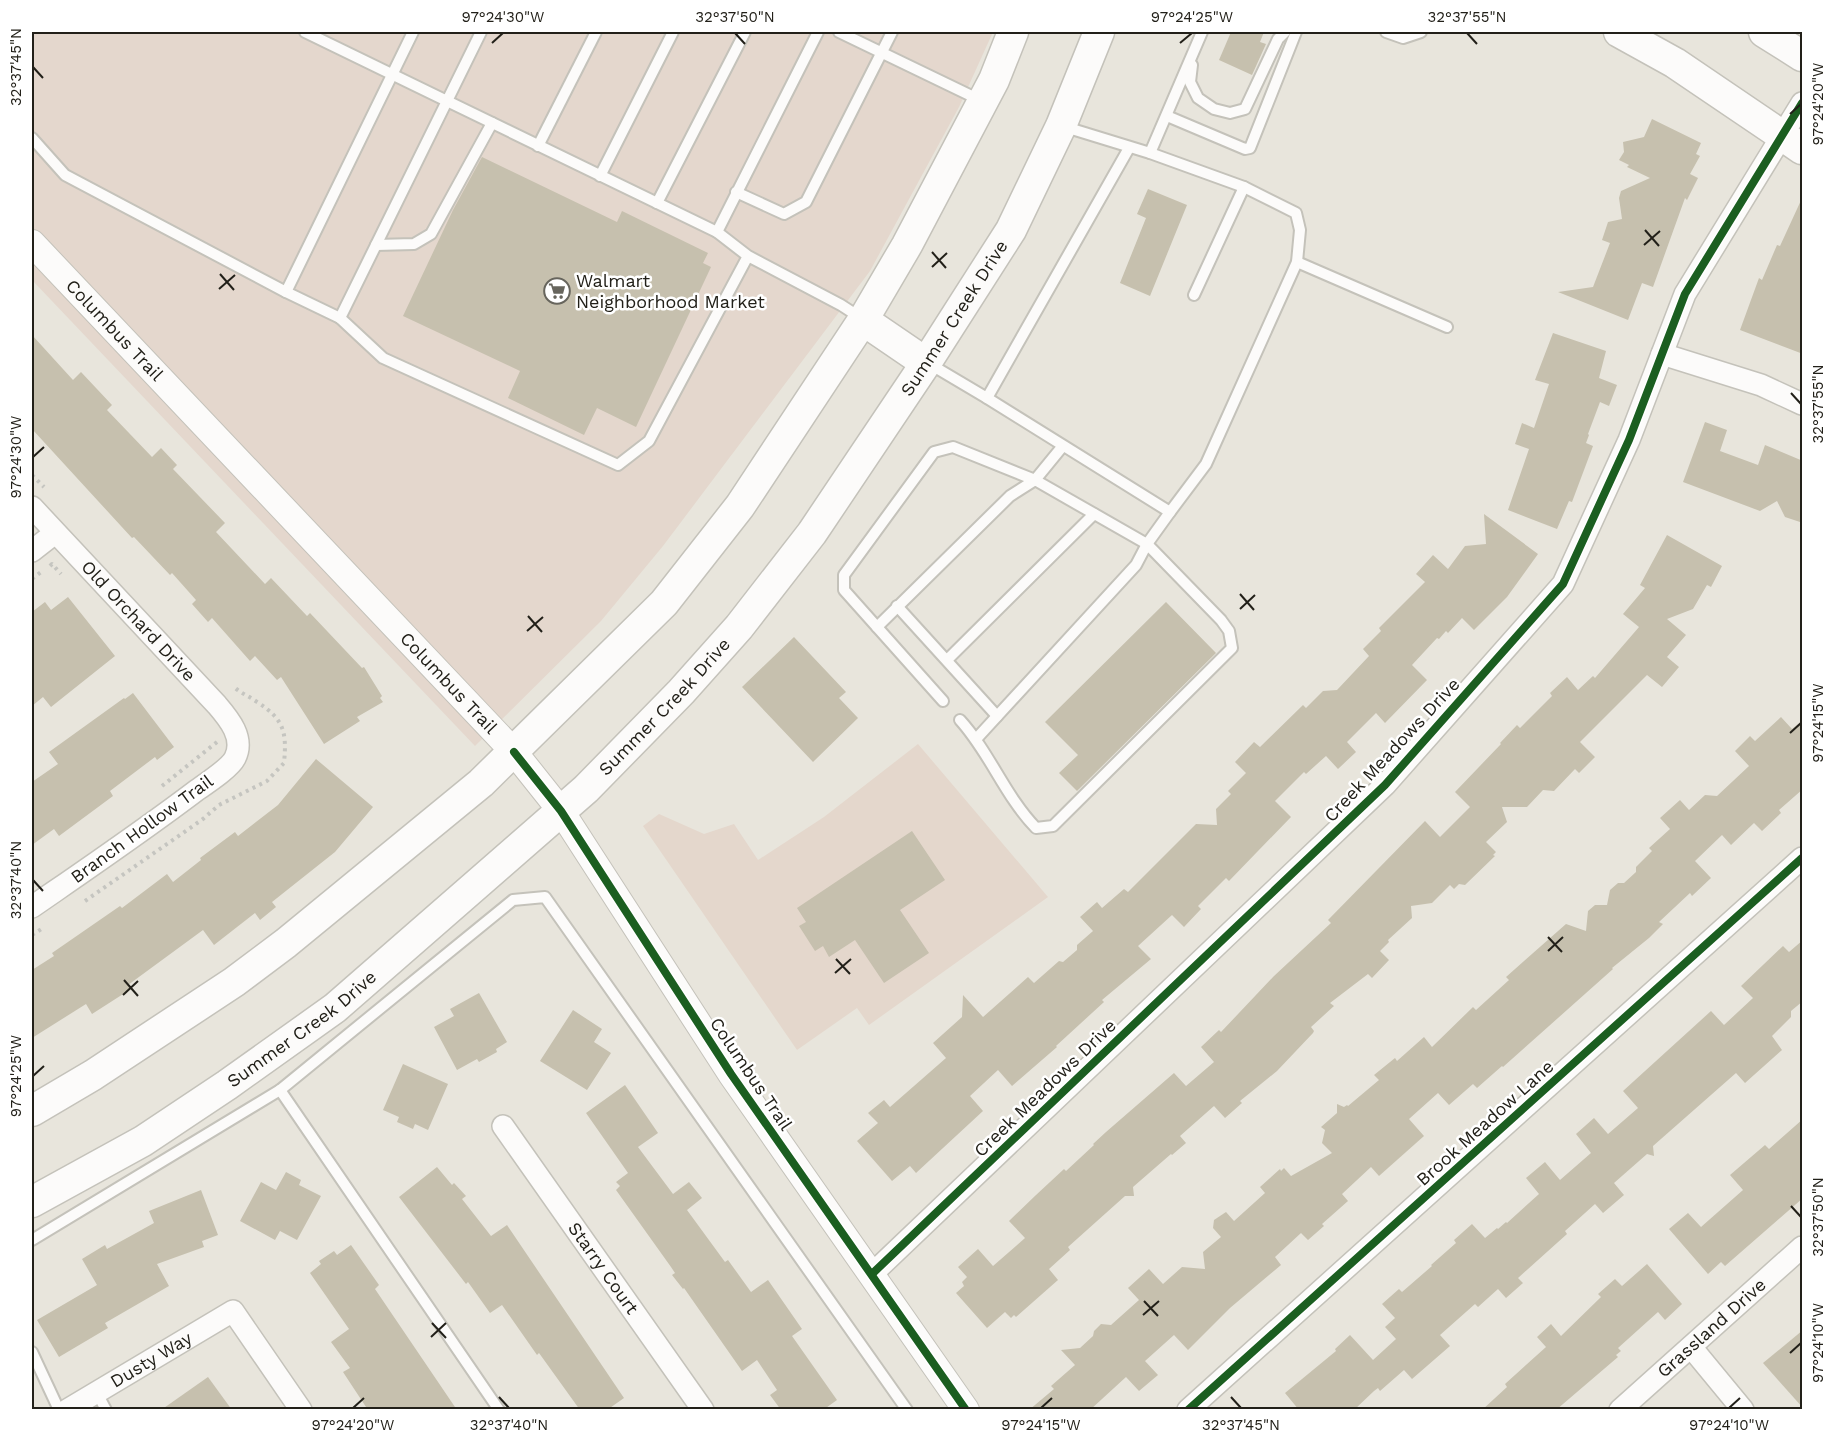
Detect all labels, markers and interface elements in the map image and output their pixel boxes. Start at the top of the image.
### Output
text: 97°24'30"W [461,8,545,26]
text: 32°37'50"N [695,8,775,26]
text: 97°24'25"W [1151,8,1233,26]
text: 32°37'55"N [1428,8,1506,26]
text: 32°37'45"N [7,28,25,106]
text: 97°24'20"W [1809,62,1827,146]
street label: Summer Creek Drive [896,236,1012,400]
place label: Walmart Neighborhood Market [576,270,765,312]
street label: Columbus Trail [62,275,168,385]
supermarket icon: Walmart Neighborhood Market [542,276,572,306]
text: 32°37'55"N [1809,365,1827,443]
text: 97°24'30"W [7,415,25,499]
street label: Old Orchard Drive [77,556,200,685]
street label: Columbus Trail [396,628,502,738]
street label: Summer Creek Drive [594,634,734,780]
street label: Creek Meadows Drive [1320,673,1464,826]
text: 97°24'15"W [1809,683,1827,763]
street label: Branch Hollow Trail [67,770,217,887]
text: 32°37'40"N [7,841,25,919]
street label: Summer Creek Drive [223,966,380,1092]
street label: Columbus Trail [706,1013,797,1135]
street label: Creek Meadows Drive [969,1014,1120,1161]
text: 97°24'25"W [7,1035,25,1117]
street label: Brook Meadow Lane [1412,1056,1558,1190]
text: 32°37'50"N [1809,1177,1827,1257]
street label: Starry Court [564,1218,643,1318]
street label: Grassland Drive [1653,1274,1770,1382]
text: 97°24'10"W [1809,1303,1827,1383]
street label: Dusty Way [106,1327,196,1392]
text: 97°24'20"W [311,1416,395,1434]
text: 32°37'40"N [470,1416,548,1434]
text: 97°24'15"W [1001,1416,1081,1434]
text: 32°37'45"N [1202,1416,1280,1434]
text: 97°24'10"W [1689,1416,1769,1434]

